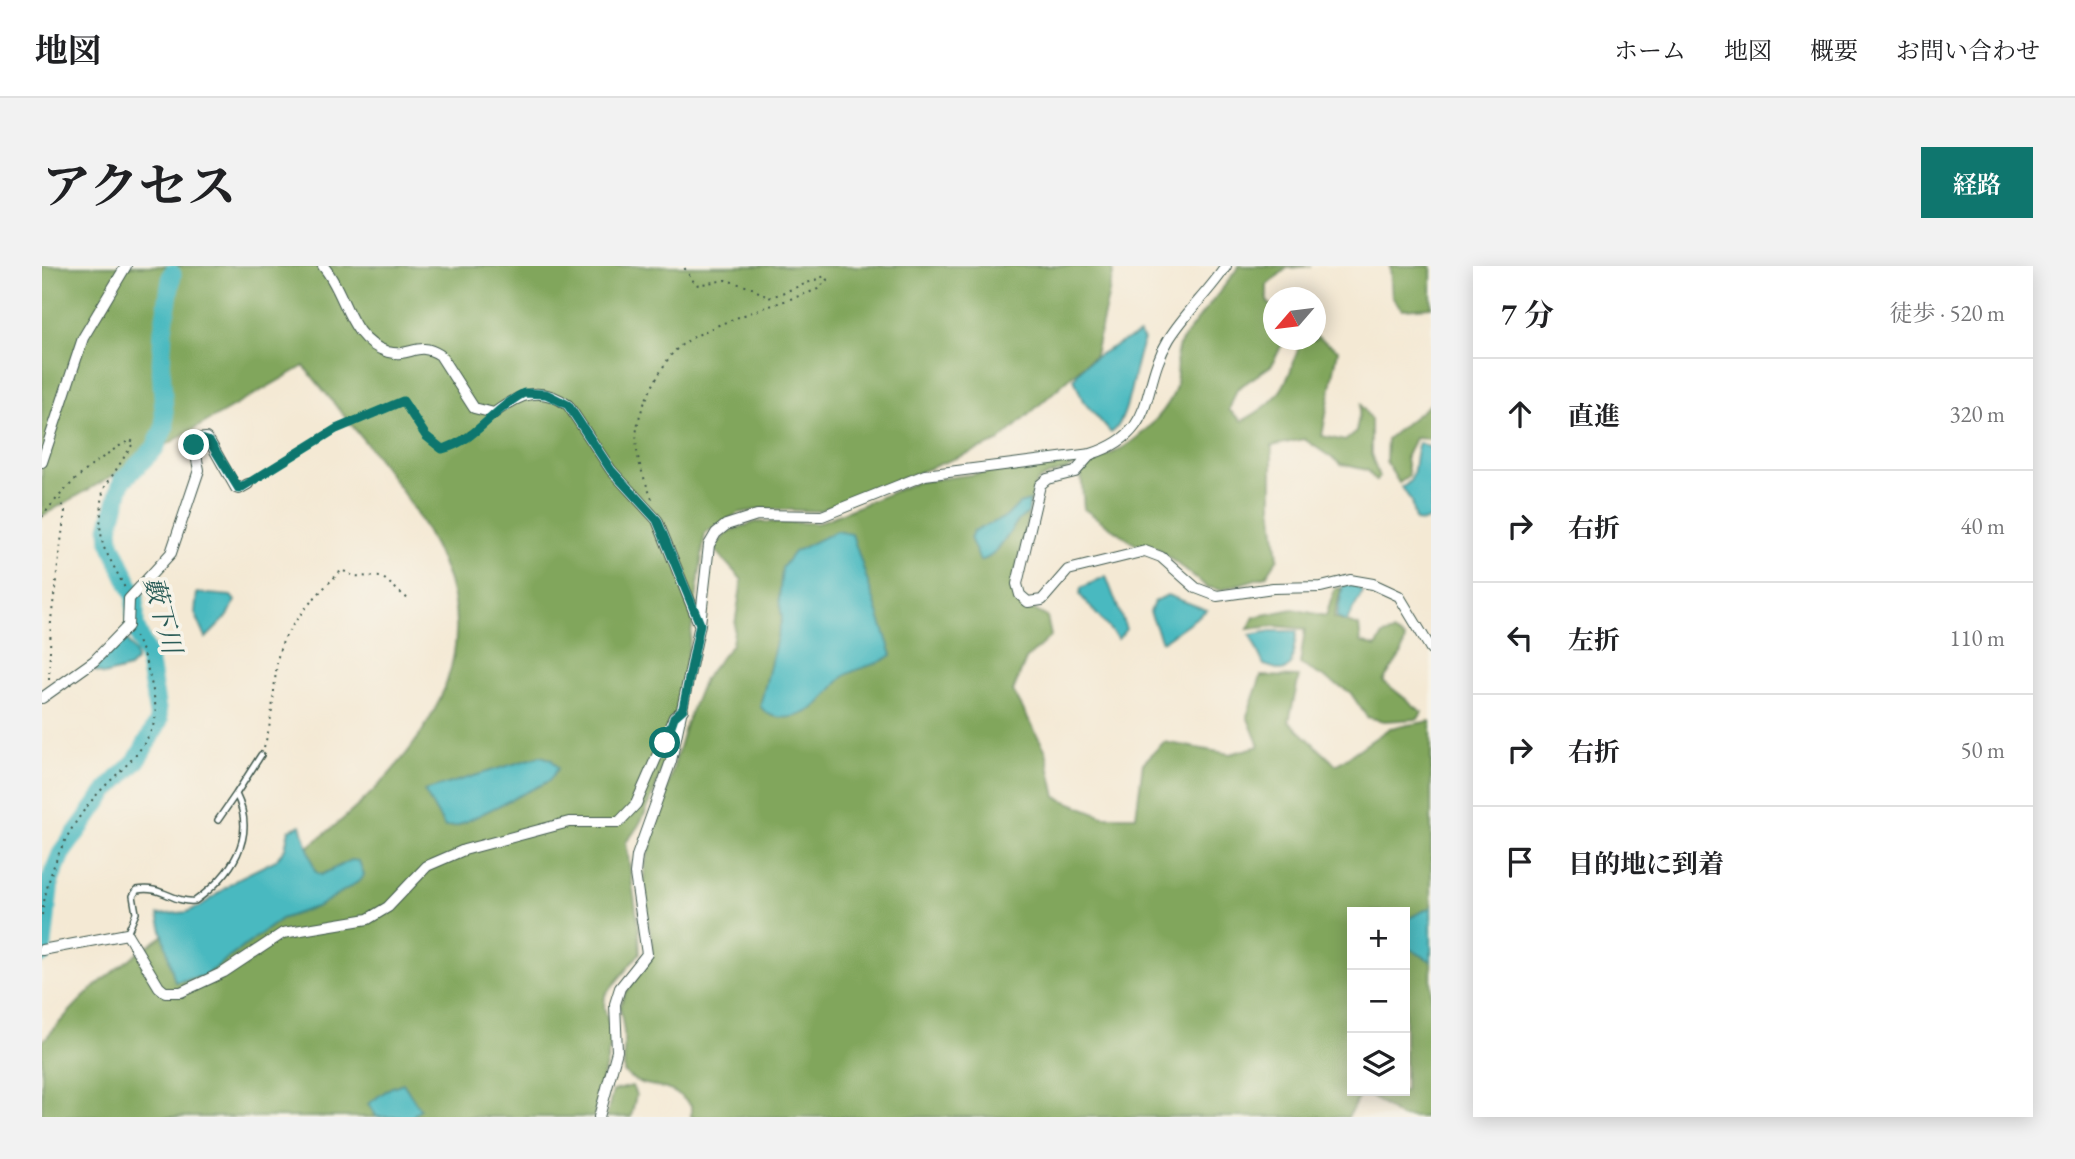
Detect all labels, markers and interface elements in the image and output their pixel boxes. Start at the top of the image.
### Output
text: 地図 [35,29,101,72]
text: ホーム [1614,35,1686,66]
text: 地図 [1724,35,1772,66]
text: 概要 [1810,35,1858,66]
text: お問い合わせ [1896,35,2040,66]
button: 経路 [1921,147,2033,218]
text: アクセス [42,154,237,218]
north arrow [1263,287,1326,350]
text: 7 分 [1501,295,1554,334]
text: 徒歩 · 520 m [1890,298,2005,328]
icon: ahead [1501,395,1539,433]
text: 直進 [1568,399,1620,433]
text: 320 m [1949,399,2005,429]
route end [178,429,209,460]
icon: right [1501,507,1539,545]
text: 右折 [1568,511,1620,545]
text: 40 m [1960,511,2005,541]
water label: 藪下川 [136,573,190,660]
icon: left [1501,619,1539,657]
text: 左折 [1568,623,1620,657]
text: 110 m [1949,623,2005,653]
route start [649,727,680,758]
icon: right [1501,731,1539,769]
text: 右折 [1568,735,1620,769]
text: 50 m [1960,735,2005,765]
icon: arrive [1501,843,1539,881]
text: 目的地に到着 [1568,847,1724,881]
map controls [1347,907,1410,1096]
button: + [1347,907,1410,970]
button: − [1347,970,1410,1033]
button: layers [1347,1033,1410,1096]

